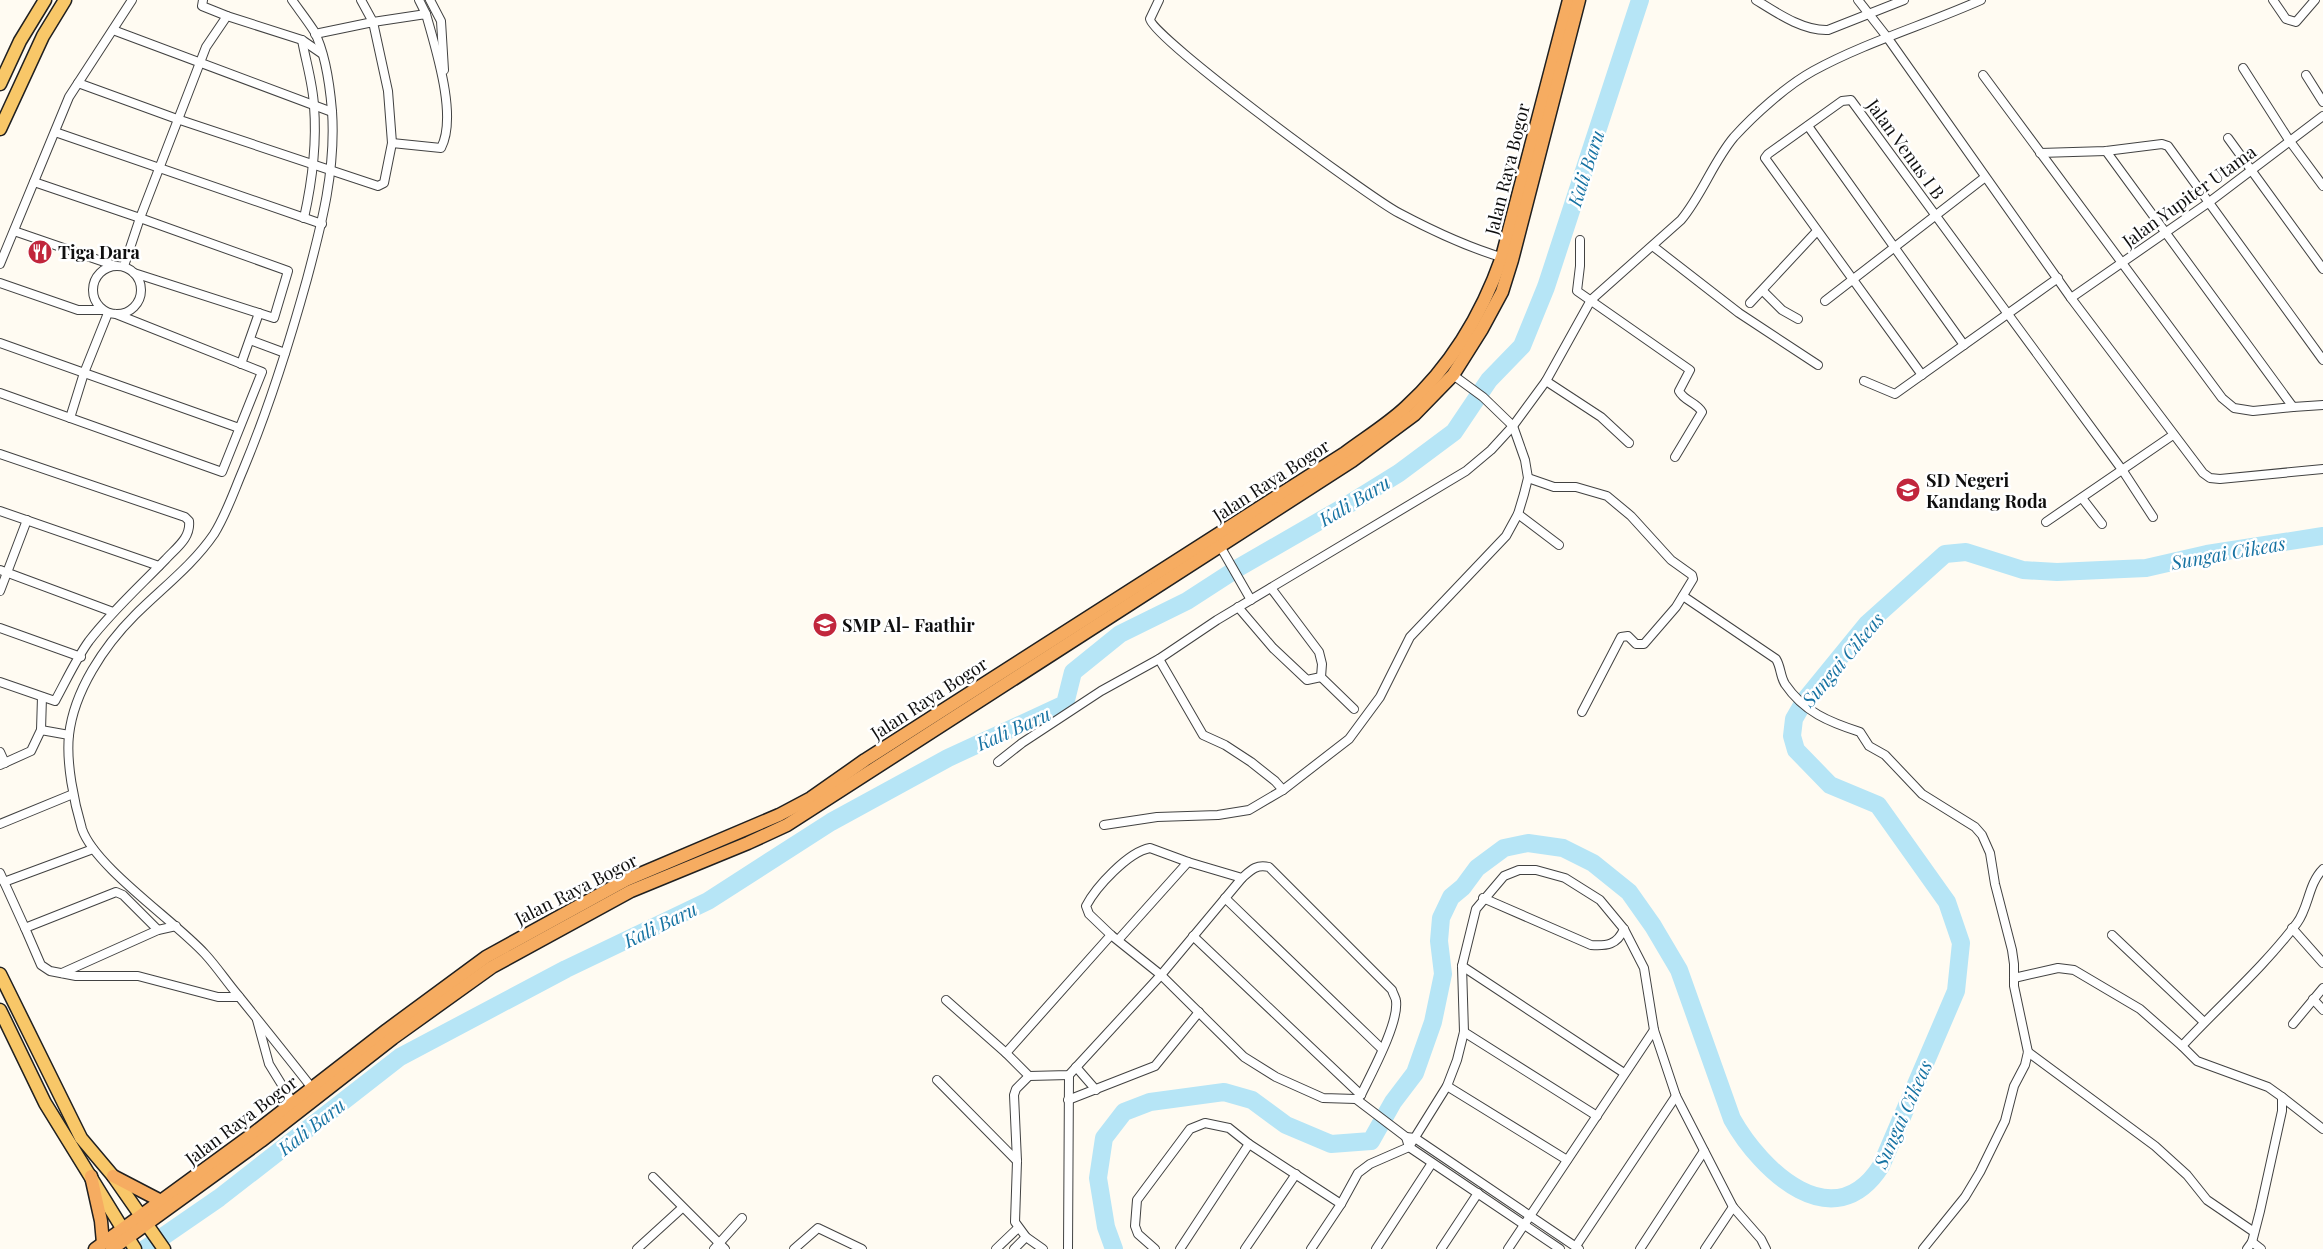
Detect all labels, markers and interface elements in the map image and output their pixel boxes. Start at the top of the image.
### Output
street label: Jalan Venus I B [1861,93,1950,204]
street label: Jalan Raya Bogor [1479,101,1535,238]
water label: Kali Baru [1560,126,1610,211]
street label: Jalan Yupiter Utama [2117,139,2261,253]
restaurant icon: Tiga Dara [27,239,53,265]
place label: Tiga Dara [58,240,140,264]
street label: Jalan Raya Bogor [1207,433,1334,527]
place label: SD Negeri Kandang Roda [1926,468,2048,513]
water label: Kali Baru [1313,469,1395,532]
school or university icon: SD Negeri Kandang Roda [1895,477,1921,503]
water label: Sungai Cikeas [2168,529,2287,575]
water label: Sungai Cikeas [1794,606,1889,712]
school or university icon: SMP Al- Faathir [812,612,838,638]
place label: SMP Al- Faathir [842,613,975,637]
street label: Jalan Raya Bogor [865,651,992,745]
water label: Kali Baru [971,700,1054,756]
street label: Jalan Raya Bogor [510,848,641,931]
water label: Kali Baru [618,895,701,953]
water label: Sungai Cikeas [1866,1056,1937,1173]
street label: Jalan Raya Bogor [179,1070,302,1171]
water label: Kali Baru [271,1091,350,1161]

